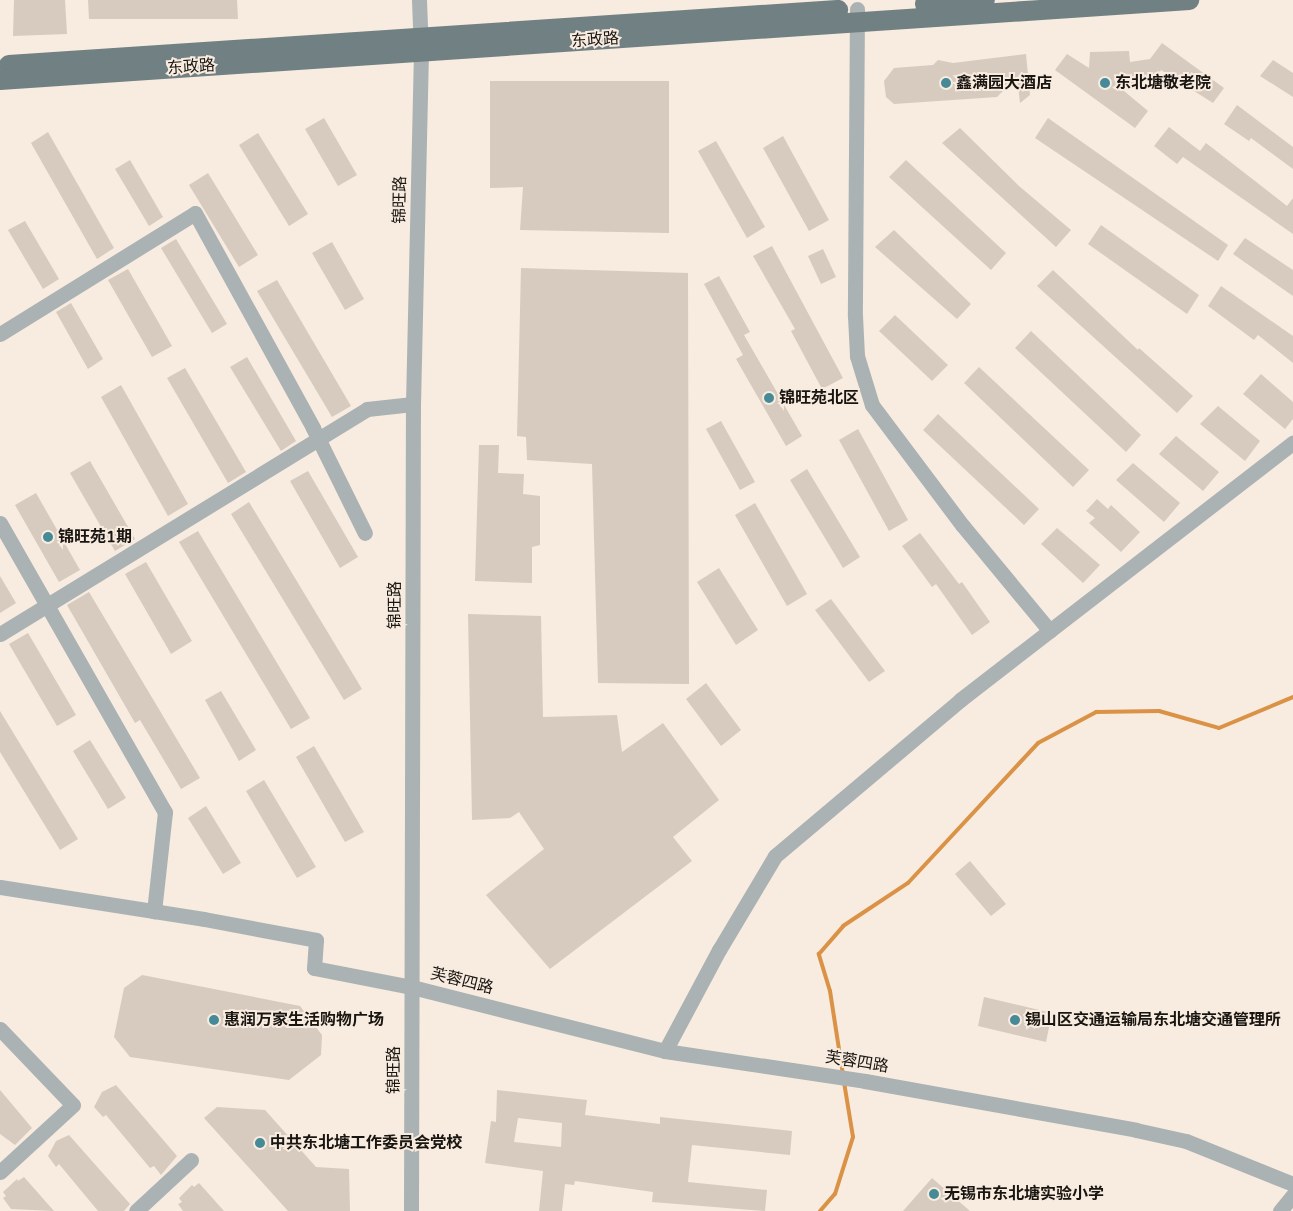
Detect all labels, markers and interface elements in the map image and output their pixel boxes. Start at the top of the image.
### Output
street label: 东政路 [570,29,620,51]
street label: 东政路 [166,56,216,78]
place label: 鑫满园大酒店 [956,73,1052,93]
place label: 东北塘敬老院 [1115,73,1211,93]
marker: 鑫满园大酒店 [940,77,952,89]
marker: 东北塘敬老院 [1099,77,1111,89]
street label: 锦旺路 [390,176,410,224]
place label: 锦旺苑北区 [779,388,859,408]
marker: 锦旺苑北区 [763,392,775,404]
place label: 锦旺苑1期 [58,527,132,547]
marker: 锦旺苑1期 [42,531,54,543]
street label: 锦旺路 [385,581,405,629]
street label: 芙蓉四路 [429,964,495,998]
place label: 惠润万家生活购物广场 [224,1010,384,1030]
place label: 锡山区交通运输局东北塘交通管理所 [1025,1010,1281,1030]
marker: 惠润万家生活购物广场 [208,1014,220,1026]
marker: 锡山区交通运输局东北塘交通管理所 [1009,1014,1021,1026]
street label: 锦旺路 [384,1046,404,1094]
street label: 芙蓉四路 [824,1048,890,1076]
place label: 中共东北塘工作委员会党校 [270,1133,462,1153]
marker: 中共东北塘工作委员会党校 [254,1137,266,1149]
place label: 无锡市东北塘实验小学 [944,1184,1104,1204]
marker: 无锡市东北塘实验小学 [928,1188,940,1200]

